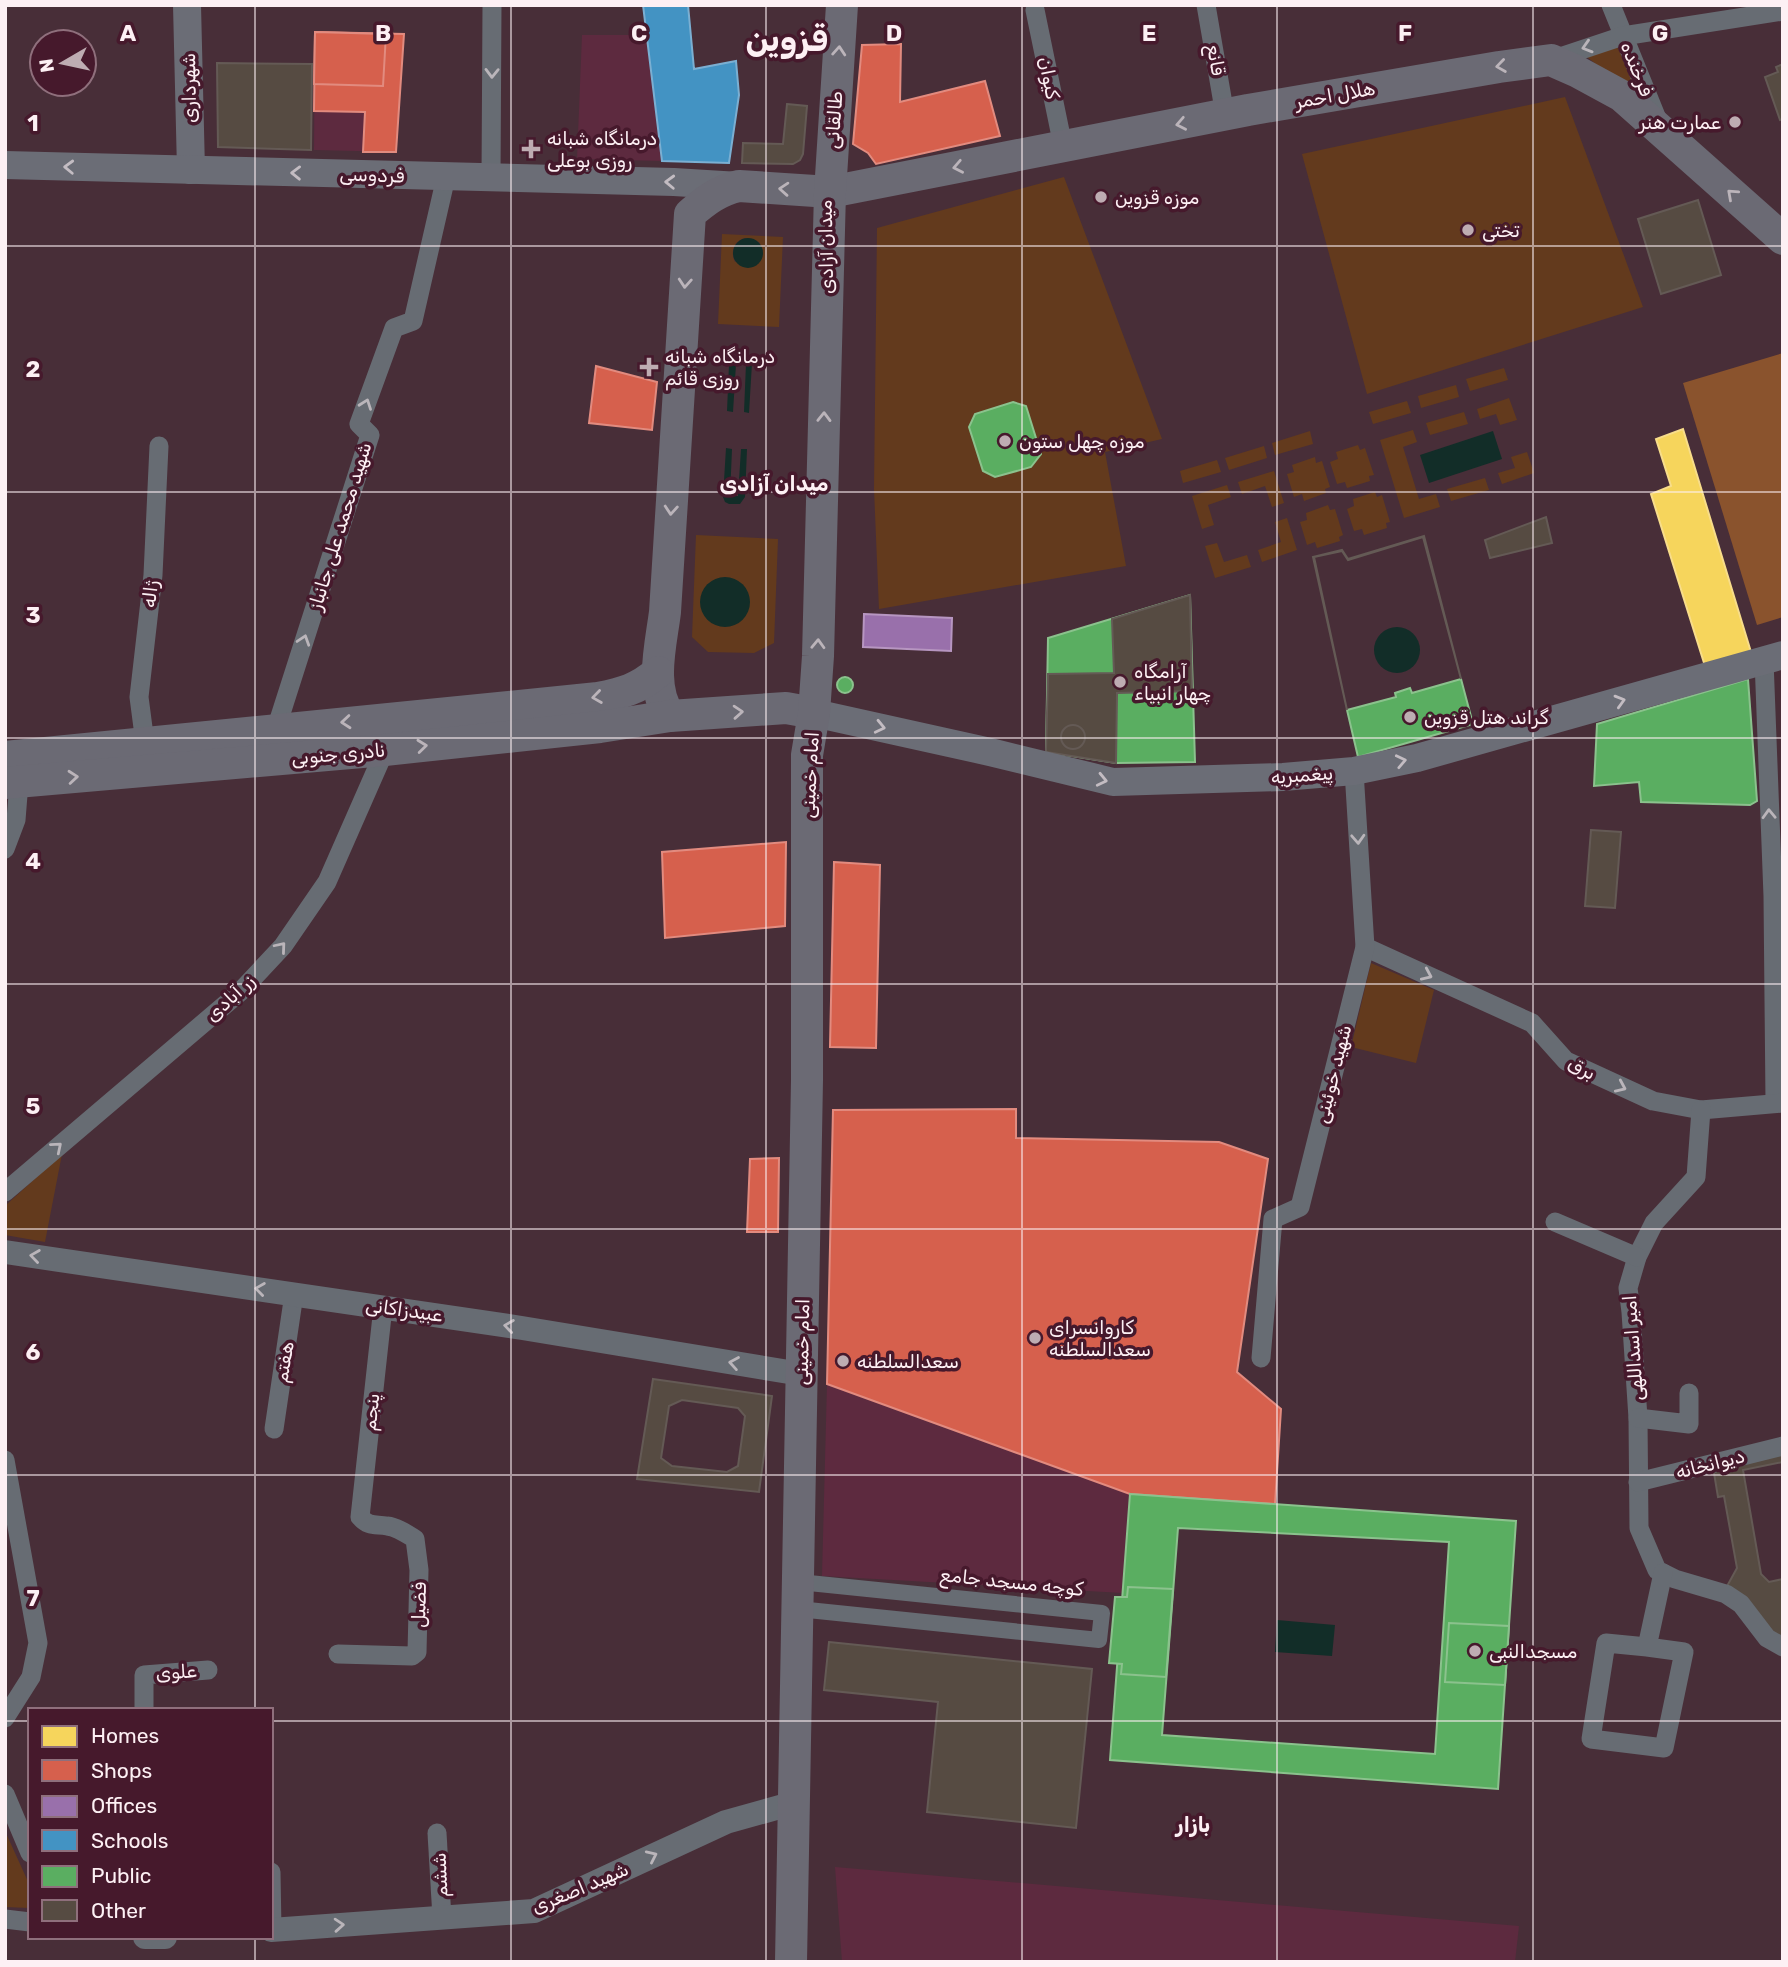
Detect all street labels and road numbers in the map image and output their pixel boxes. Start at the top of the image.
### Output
street label: فرخنده [1616,38,1658,100]
street label: قانع [1200,43,1230,78]
street label: شهرداری [177,53,201,123]
street label: کیوان [1034,55,1064,102]
street label: هلال احمر [1292,77,1377,114]
street label: طالقانی [821,90,847,150]
street label: فردوسی [339,162,405,188]
street label: میدان آزادی [814,200,838,294]
street label: شهید محمد علی جانباز [303,439,376,614]
street label: ژاله [137,579,163,609]
street label: امام خمینی [796,731,825,819]
street label: نادری جنوبی [290,738,386,770]
street label: پیغمبریه [1270,761,1334,791]
street label: زر آبادی [201,969,259,1027]
street label: شهید خوئینی [1310,1022,1356,1126]
street label: برق [1564,1051,1600,1085]
street label: عبیدزاکانی [364,1293,444,1327]
street label: امیر اسداللهی [1618,1294,1648,1402]
street label: امام خمینی [790,1298,815,1386]
street label: هفتم [269,1340,300,1384]
street label: پنجم [358,1392,386,1432]
street label: دیوانخانه [1673,1444,1747,1484]
street label: کوچه مسجد جامع [939,1563,1085,1603]
street label: فضیل [407,1582,431,1628]
street label: علوی [155,1659,197,1685]
street label: ششم [427,1852,454,1898]
street label: شهید اصغری [528,1857,632,1919]

